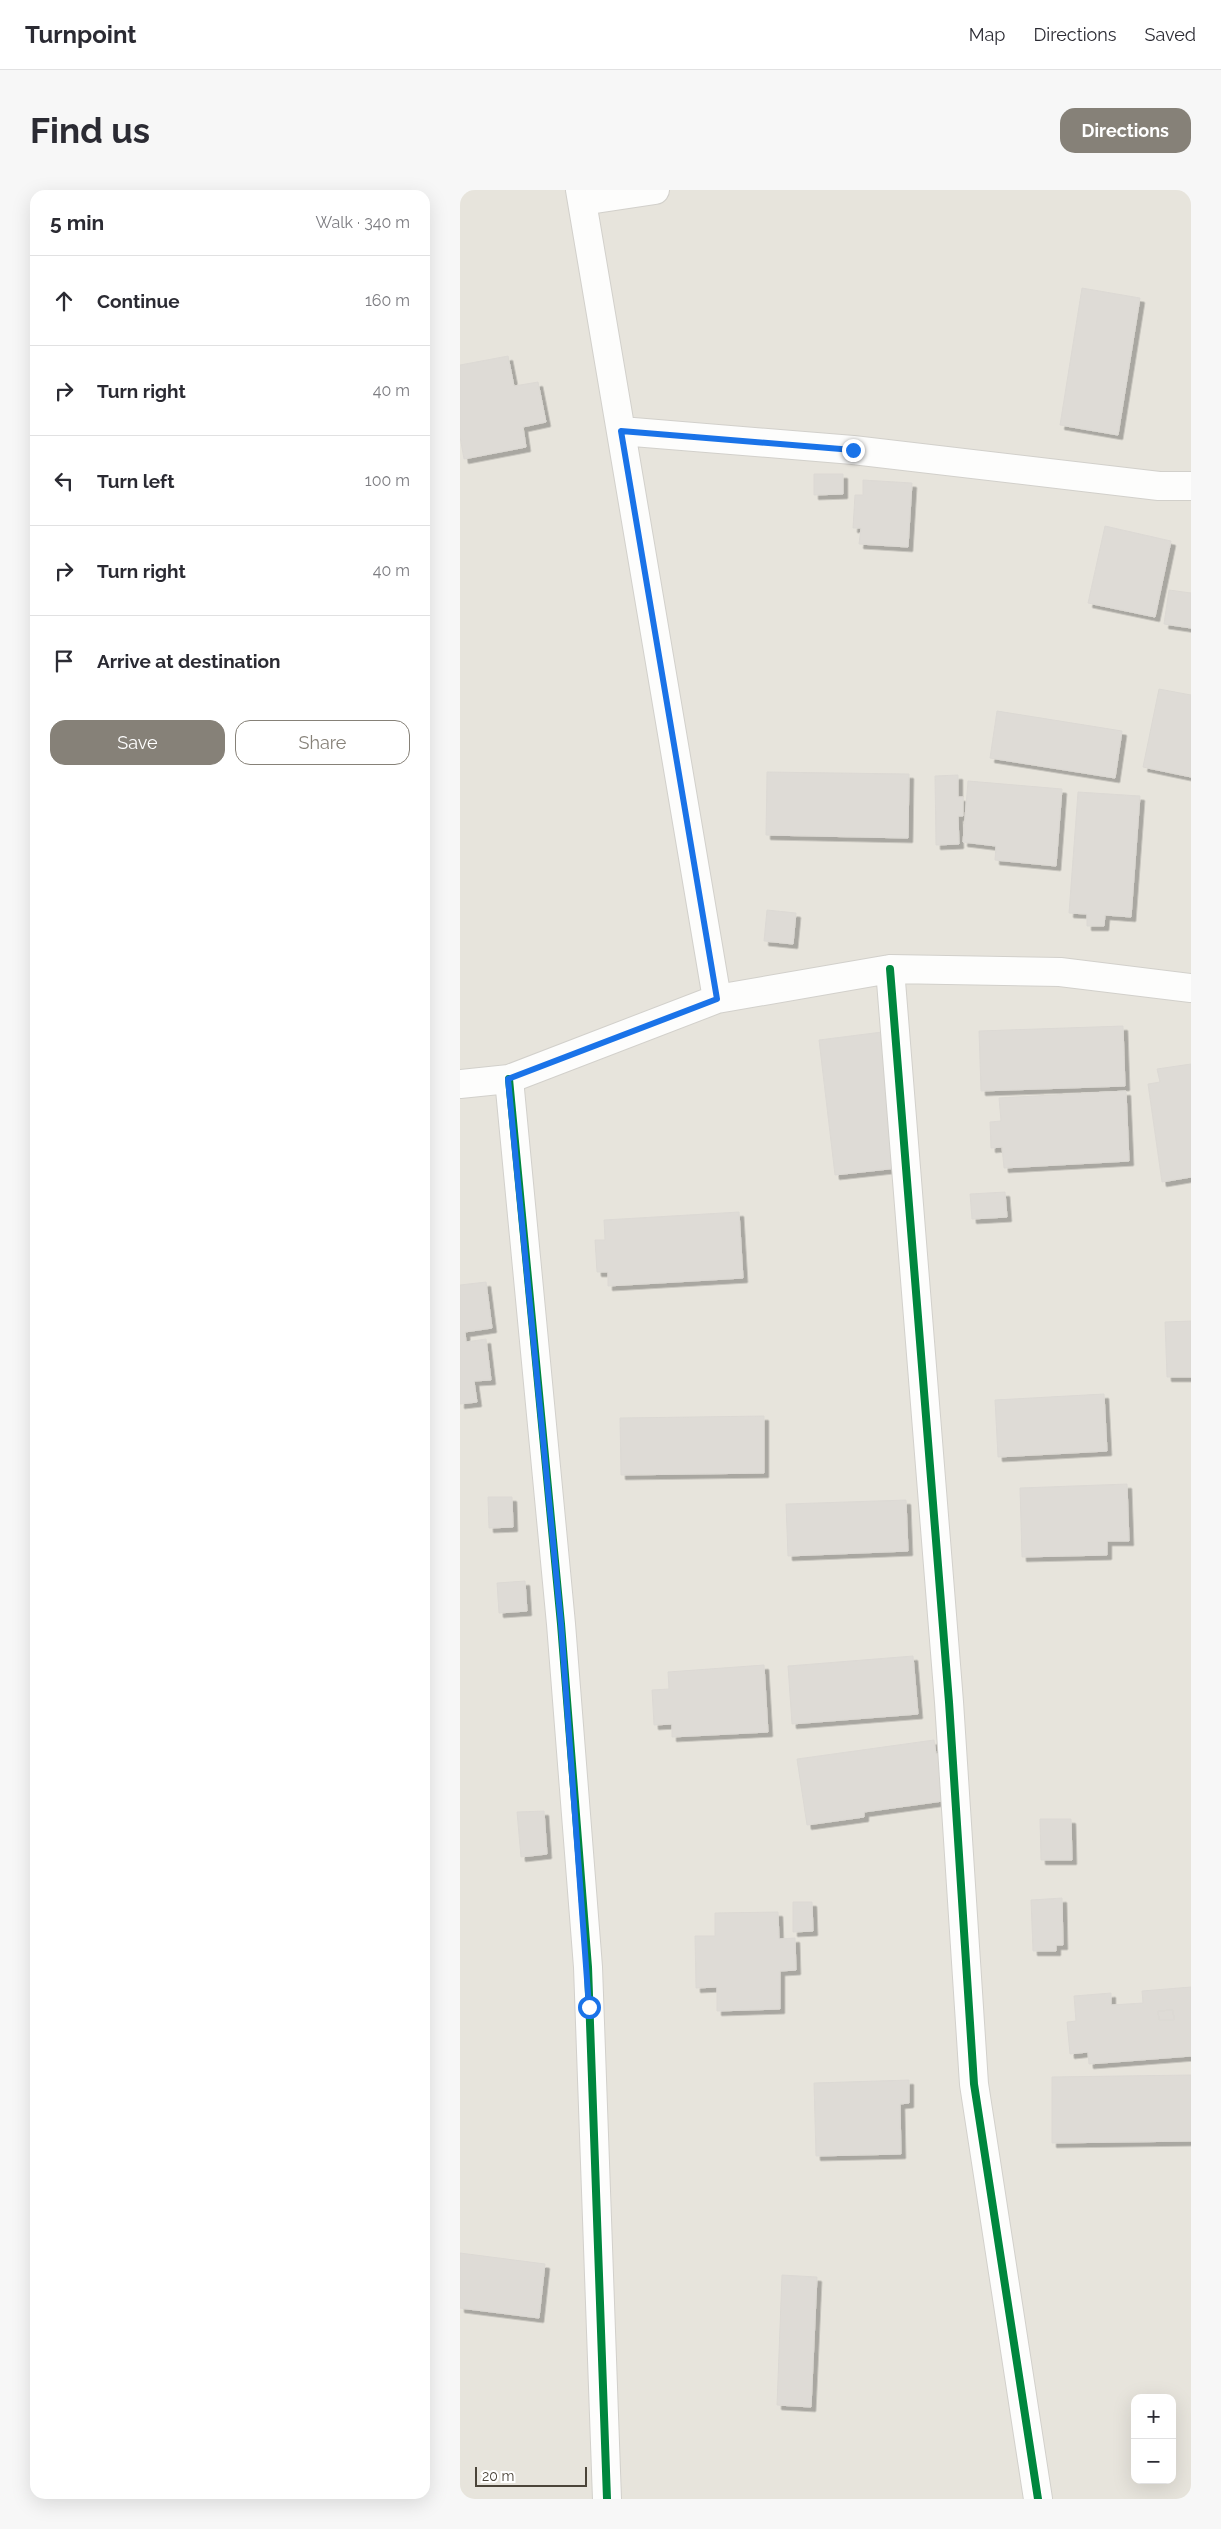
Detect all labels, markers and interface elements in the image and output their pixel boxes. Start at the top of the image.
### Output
text: Turnpoint [25,20,137,49]
text: Map [969,24,1005,45]
text: Directions [1033,24,1117,45]
text: Saved [1145,24,1196,45]
button: Directions [1060,108,1191,153]
text: Find us [30,110,150,151]
text: 5 min [50,210,104,235]
text: Walk · 340 m [316,213,410,232]
icon: ahead [50,287,78,315]
text: Continue [97,290,180,312]
text: 160 m [365,291,410,310]
icon: right [50,377,78,405]
text: Turn right [97,380,186,402]
text: 40 m [373,381,410,400]
route end [842,439,865,462]
icon: left [50,467,78,495]
text: Turn left [97,470,174,492]
text: 100 m [365,471,410,490]
icon: right [50,557,78,585]
text: Turn right [97,560,186,582]
text: 40 m [373,561,410,580]
icon: arrive [50,647,78,675]
text: Arrive at destination [97,650,281,672]
button: Save [50,720,225,765]
button: Share [235,720,410,765]
route start [578,1996,601,2019]
map controls [1131,2394,1176,2484]
button: + [1131,2394,1176,2439]
button: − [1131,2439,1176,2484]
scale bar [475,2464,588,2487]
text: 20 m [482,2468,514,2484]

